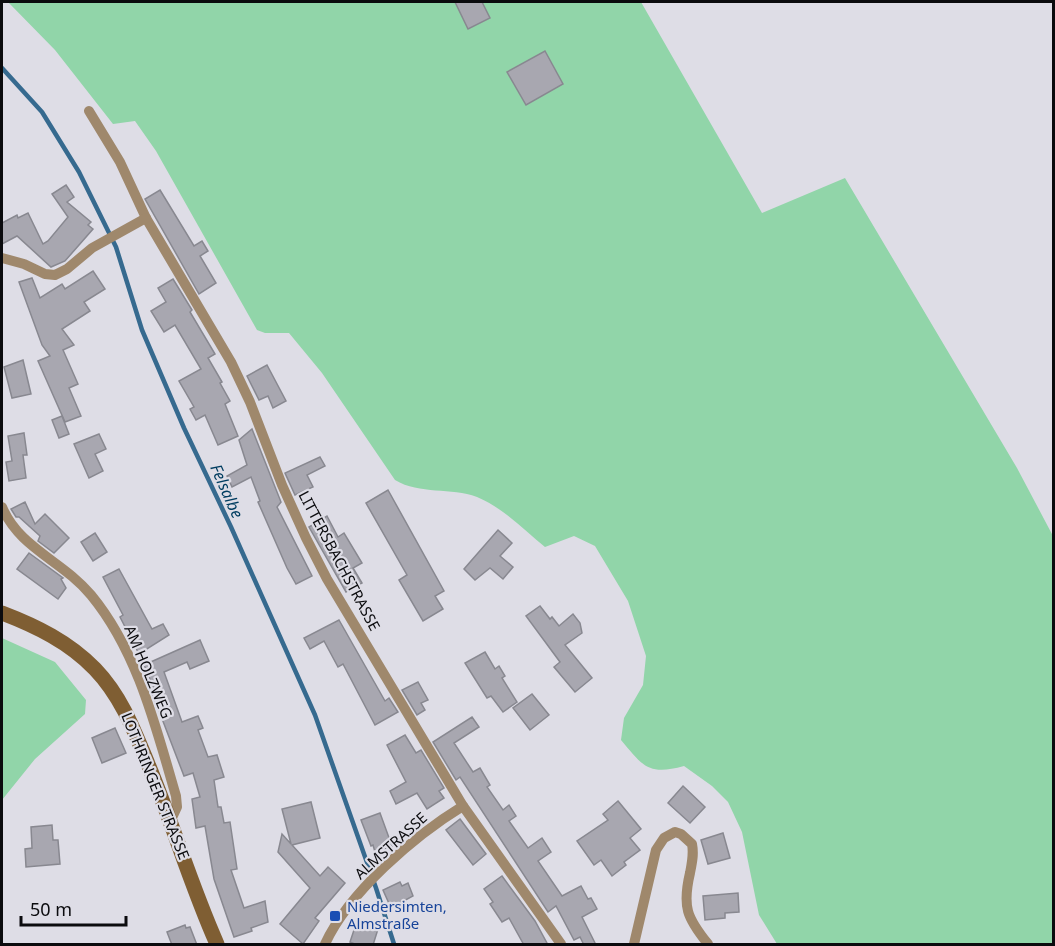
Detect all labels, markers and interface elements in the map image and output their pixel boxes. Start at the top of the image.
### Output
water label: Felsalbe [205,460,249,522]
street label: LITTERSBACHSTRASSE [294,487,385,634]
street label: AM HOLZWEG [120,622,178,721]
street label: LOTHRINGER STRASSE [117,709,195,862]
street label: ALMSTRASSE [350,807,431,883]
scale bar [21,889,126,927]
place label: Niedersimten, Almstraße [347,896,447,933]
text: 50 m [30,897,72,921]
marker: Niedersimten, Almstraße [328,909,342,923]

